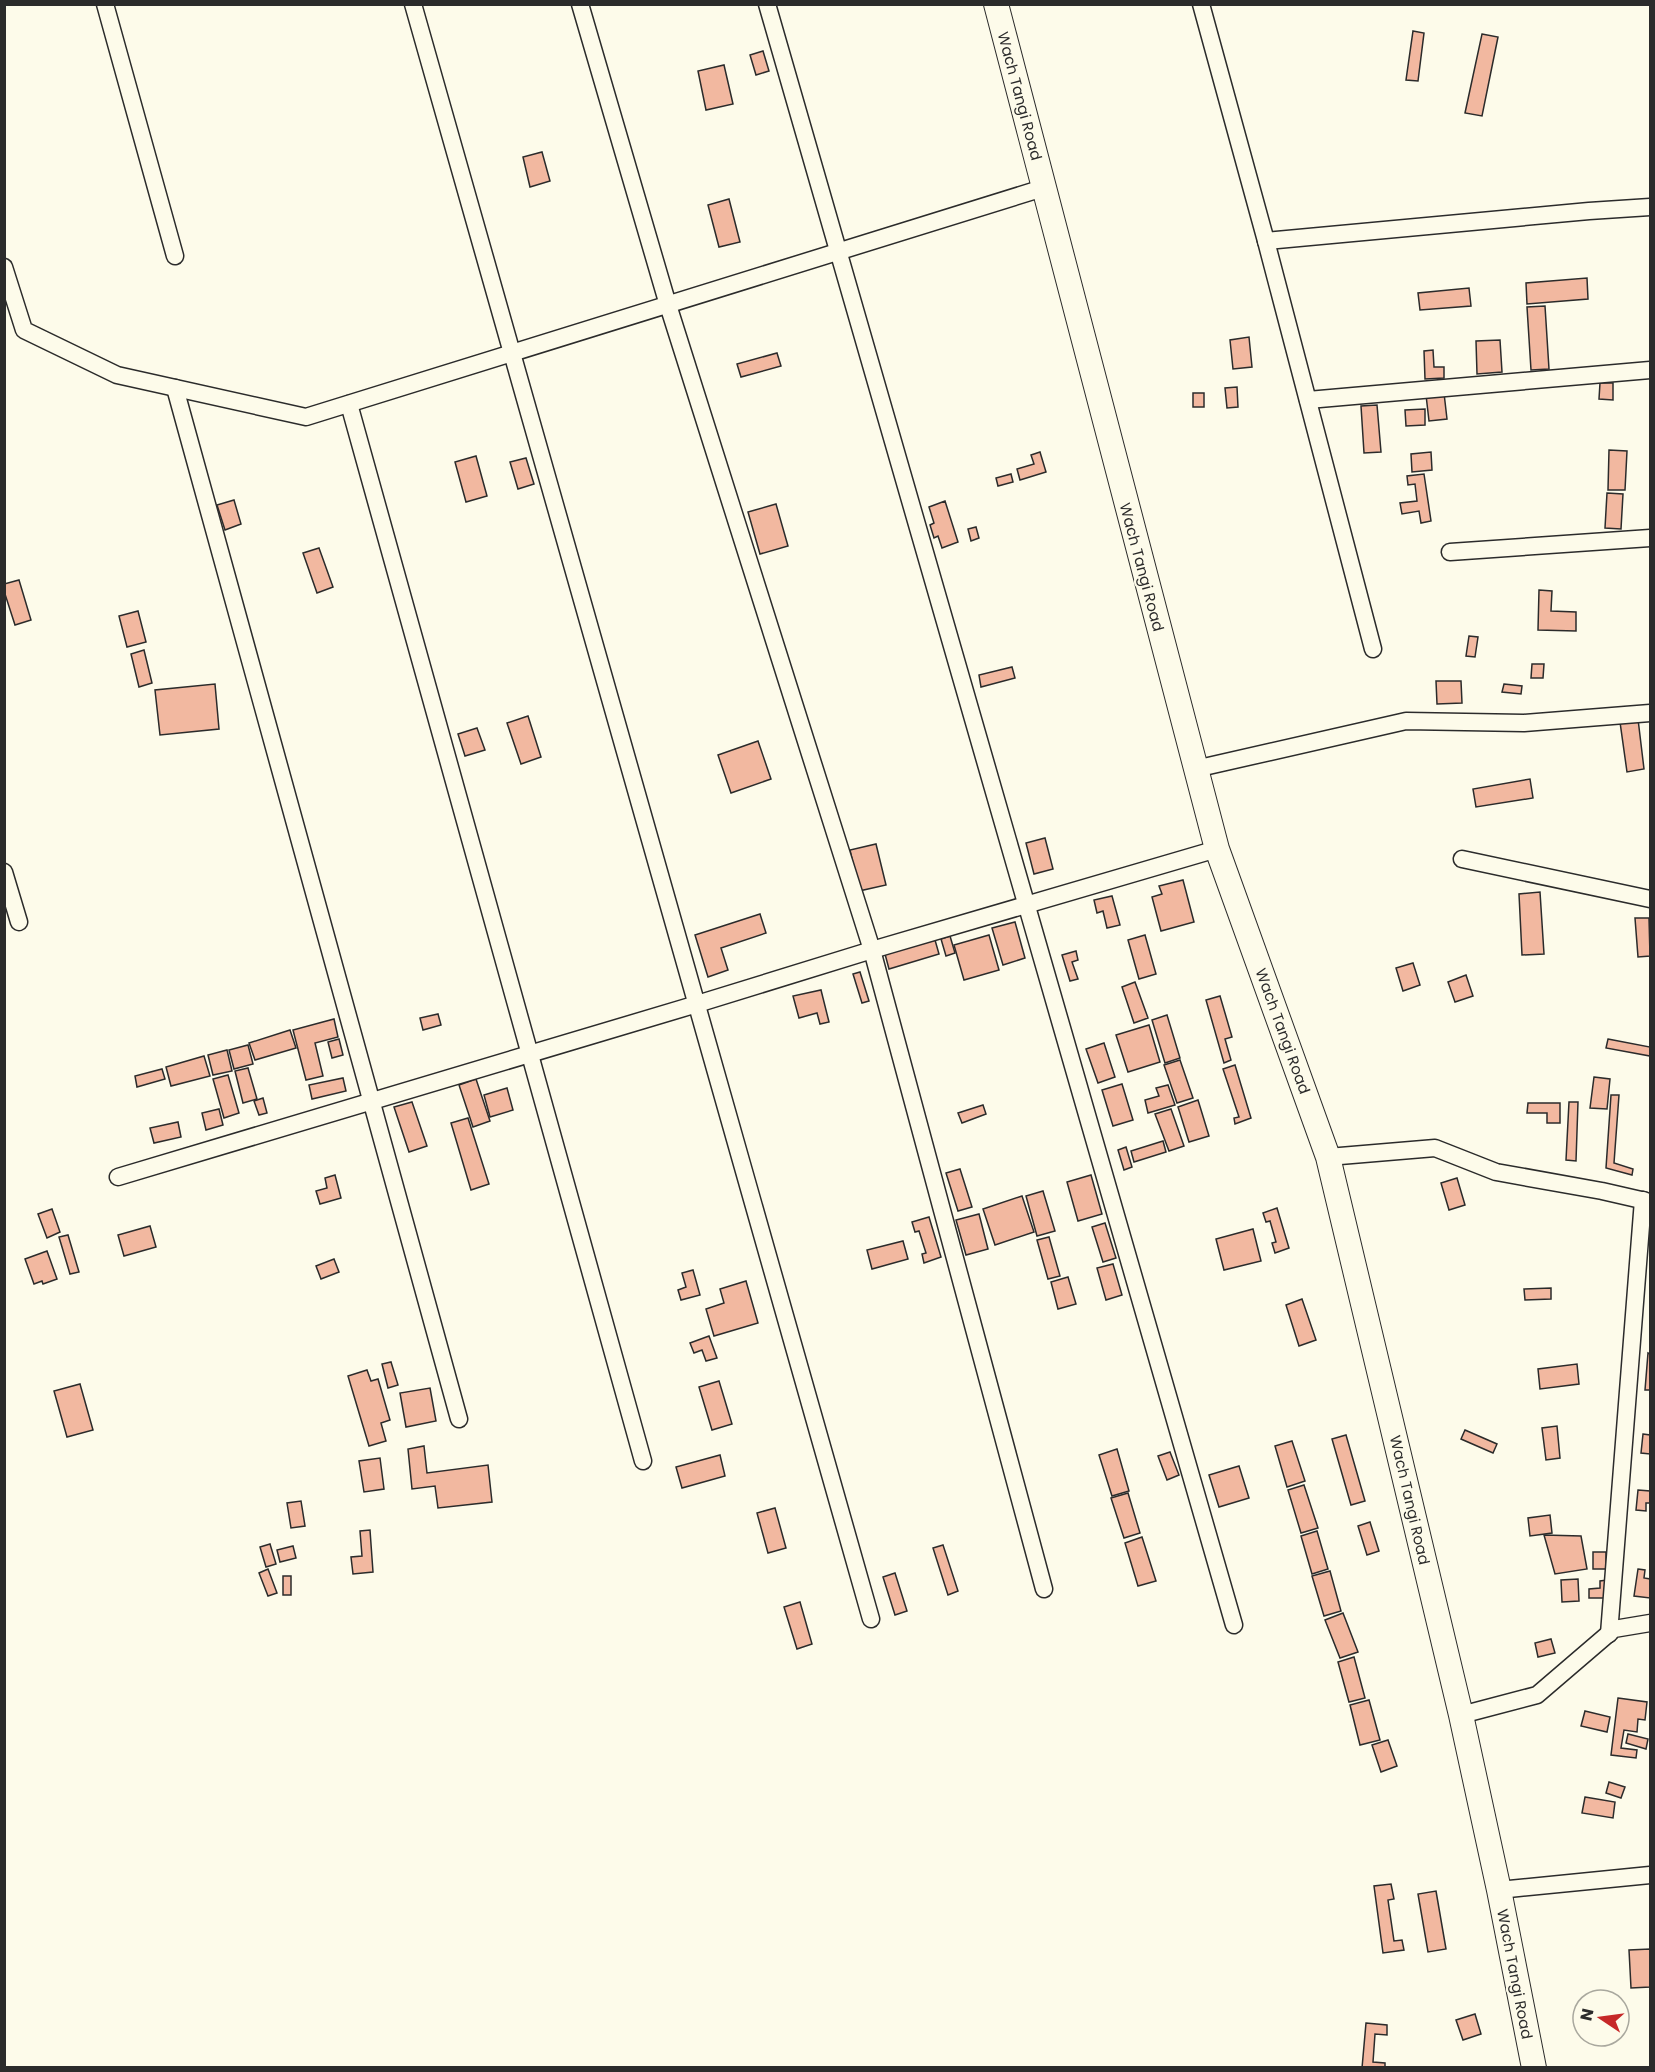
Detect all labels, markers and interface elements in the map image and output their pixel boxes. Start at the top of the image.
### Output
street label: Wach Tangi Road [993,29,1047,163]
street label: Wach Tangi Road [1115,500,1169,634]
street label: Wach Tangi Road [1251,965,1315,1097]
street label: Wach Tangi Road [1385,1433,1435,1567]
street label: Wach Tangi Road [1492,1907,1538,2041]
north arrow [1571,1988,1631,2048]
text: N [1574,2006,1599,2023]

